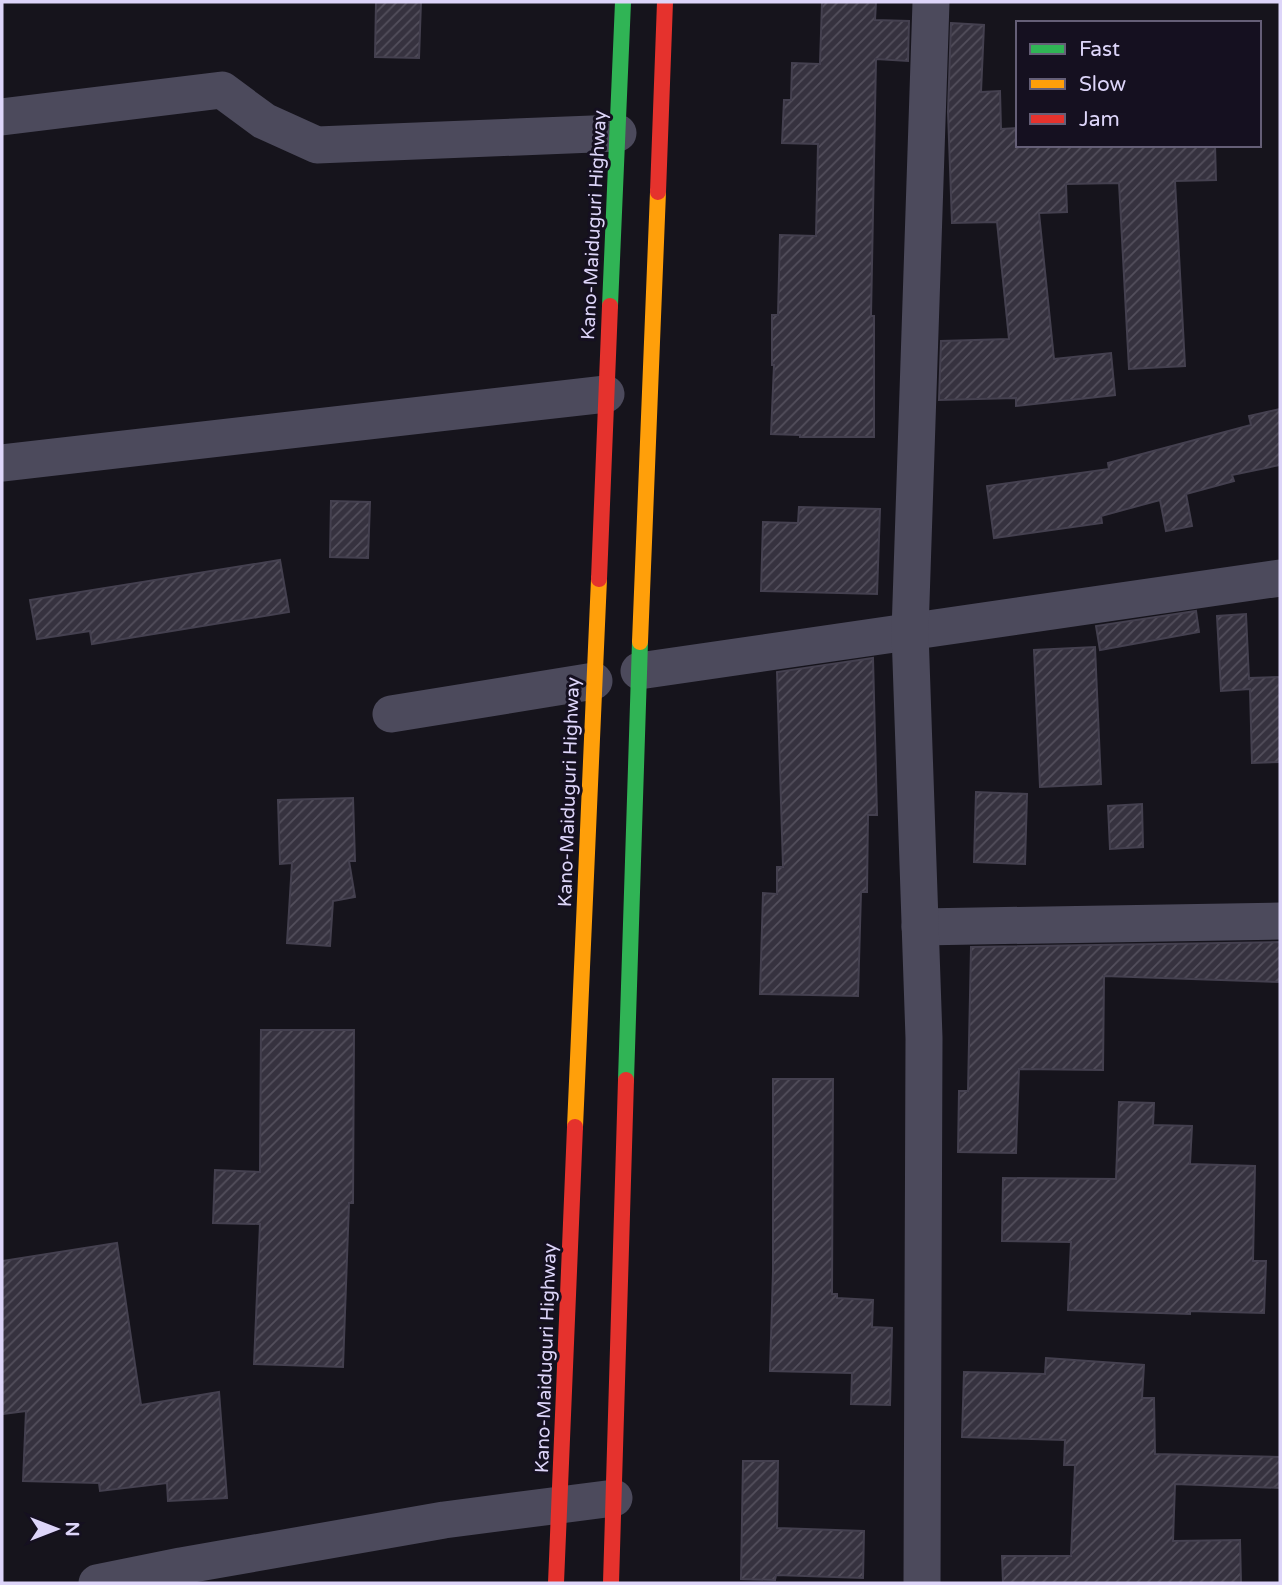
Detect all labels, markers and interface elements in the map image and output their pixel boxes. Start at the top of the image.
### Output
legend [1016,21,1261,147]
text: Fast [1079,37,1120,62]
text: Slow [1079,72,1127,97]
text: Jam [1079,107,1120,132]
street label: Kano-Maiduguri Highway [577,110,611,340]
street label: Kano-Maiduguri Highway [554,677,584,907]
street label: Kano-Maiduguri Highway [531,1243,561,1473]
north arrow [21,1494,91,1564]
text: N [61,1521,83,1537]

